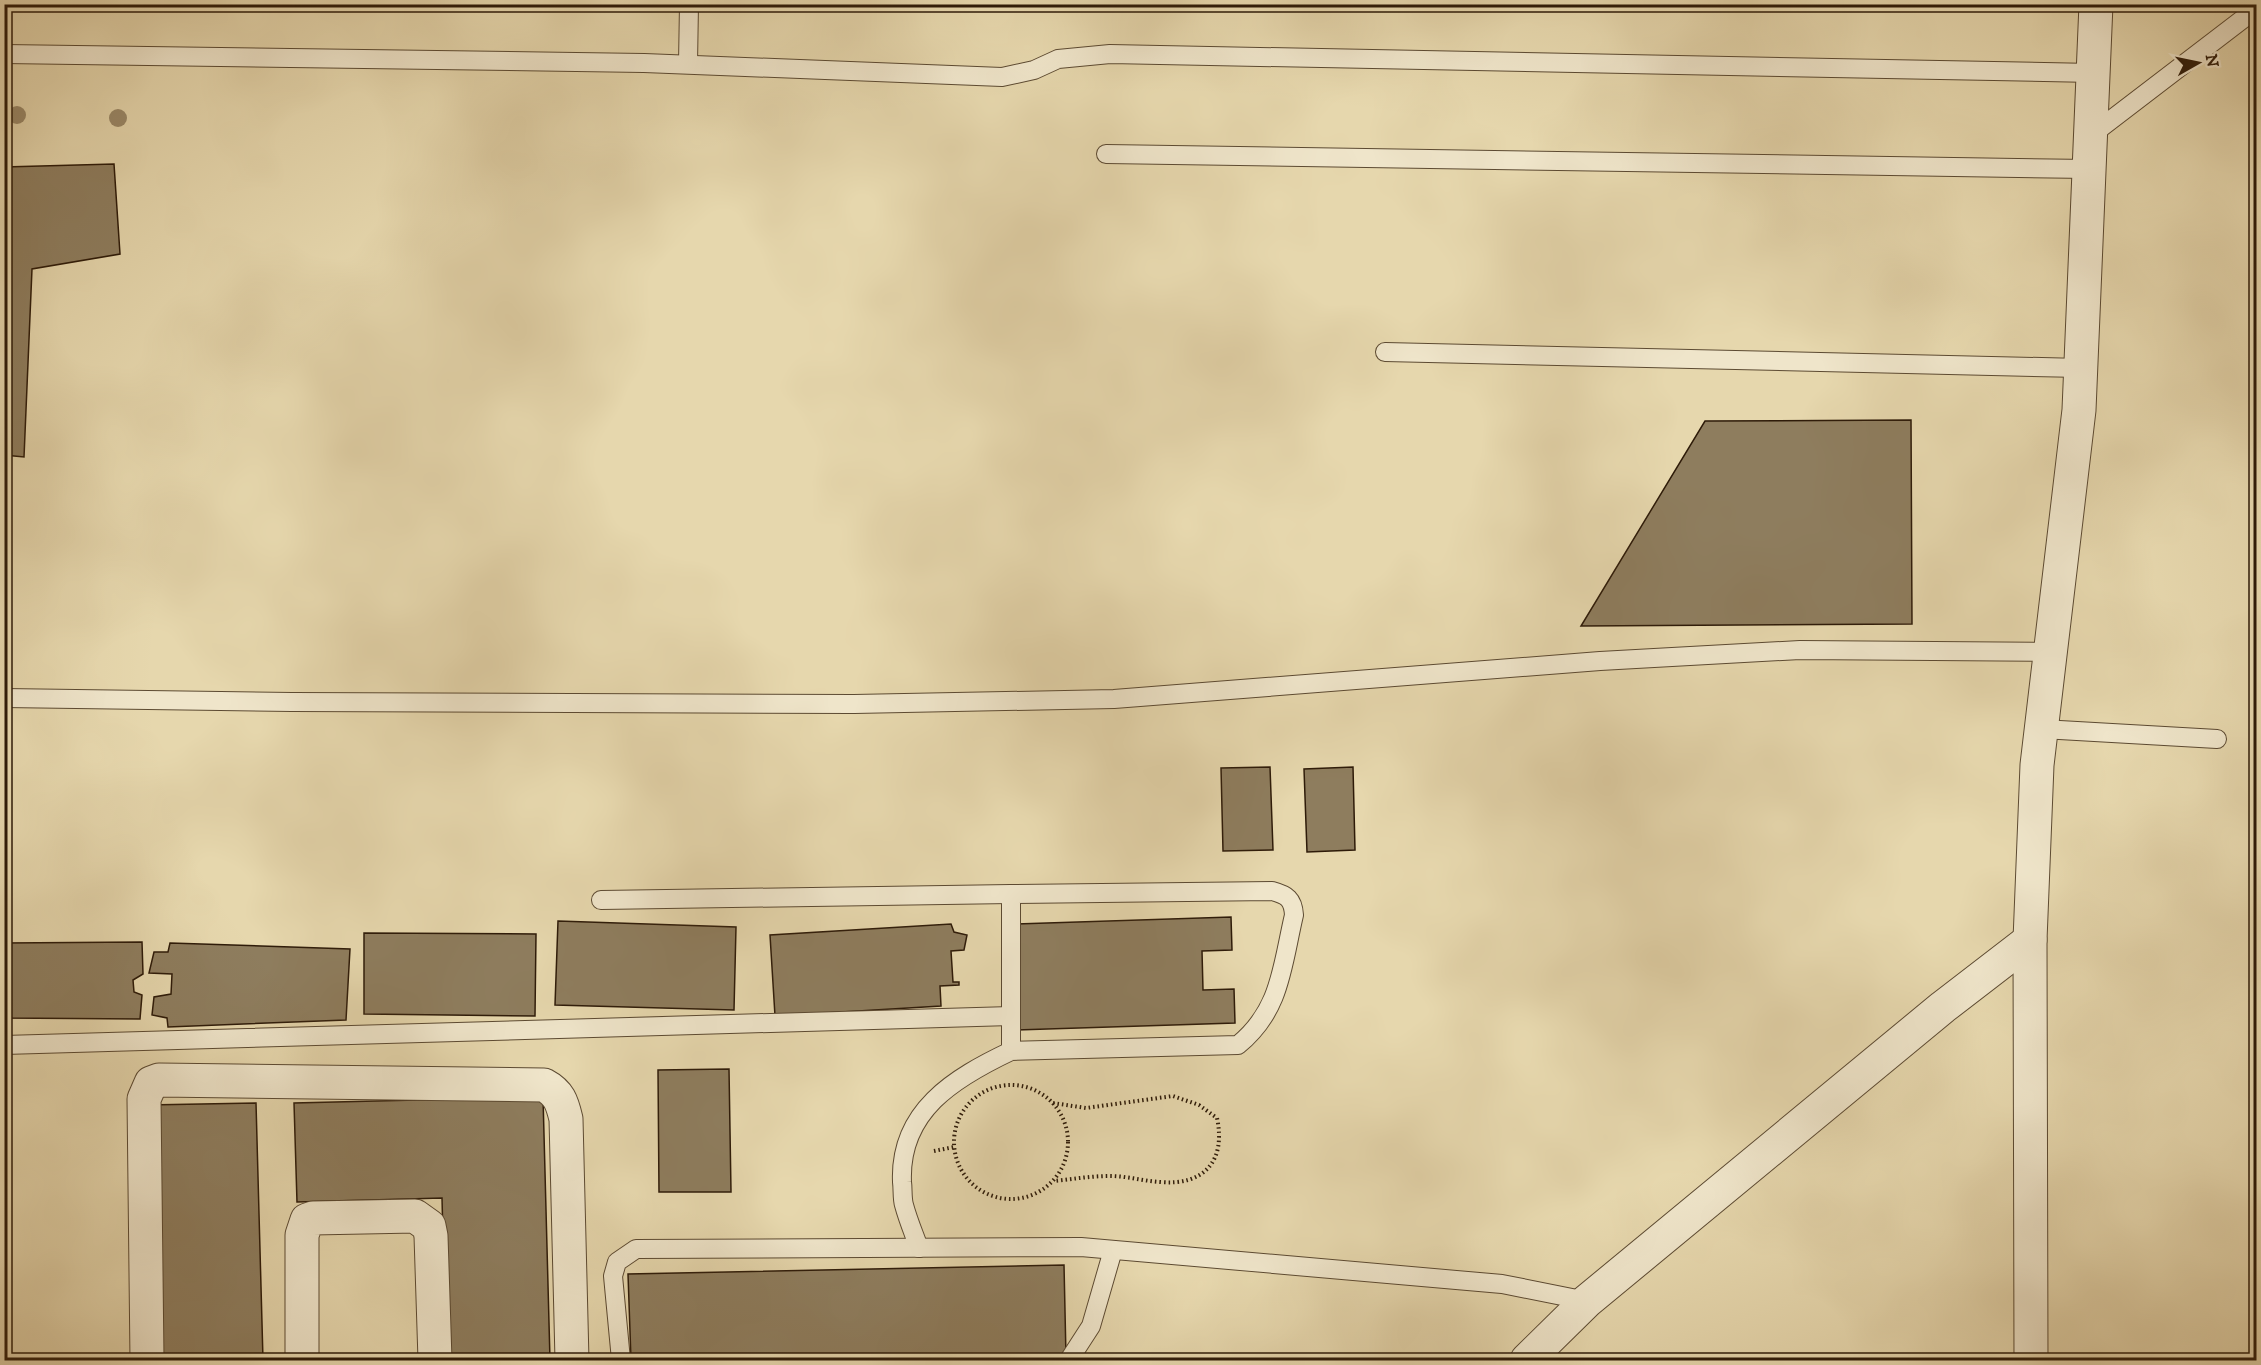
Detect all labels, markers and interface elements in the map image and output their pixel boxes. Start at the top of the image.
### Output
north arrow [2168,33,2228,93]
text: N [2201,53,2223,69]

